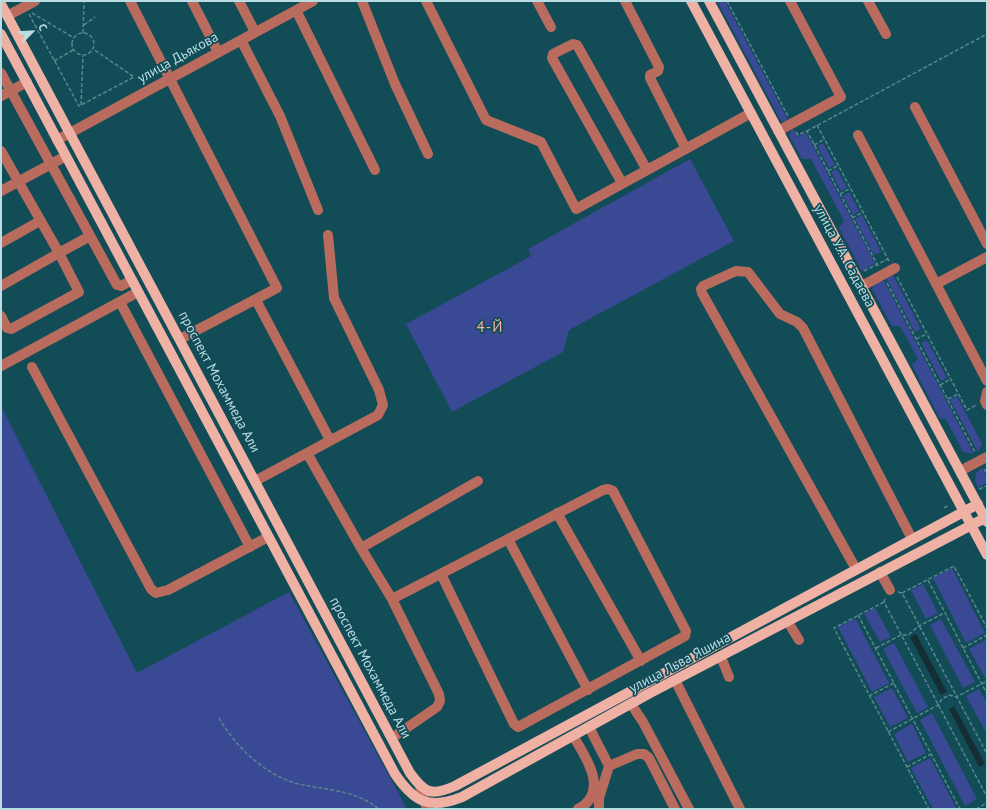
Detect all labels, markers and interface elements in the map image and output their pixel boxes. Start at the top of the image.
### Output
north arrow [12,12,52,52]
text: С [35,21,51,33]
street label: улица Дьякова [135,29,221,87]
street label: улица У.А. Садаева [810,202,878,310]
street label: проспект Мохаммеда Али [175,308,263,456]
district label: 4-Й [477,319,503,337]
street label: проспект Мохаммеда Али [326,594,414,742]
street label: улица Льва Яшина [626,629,734,697]

